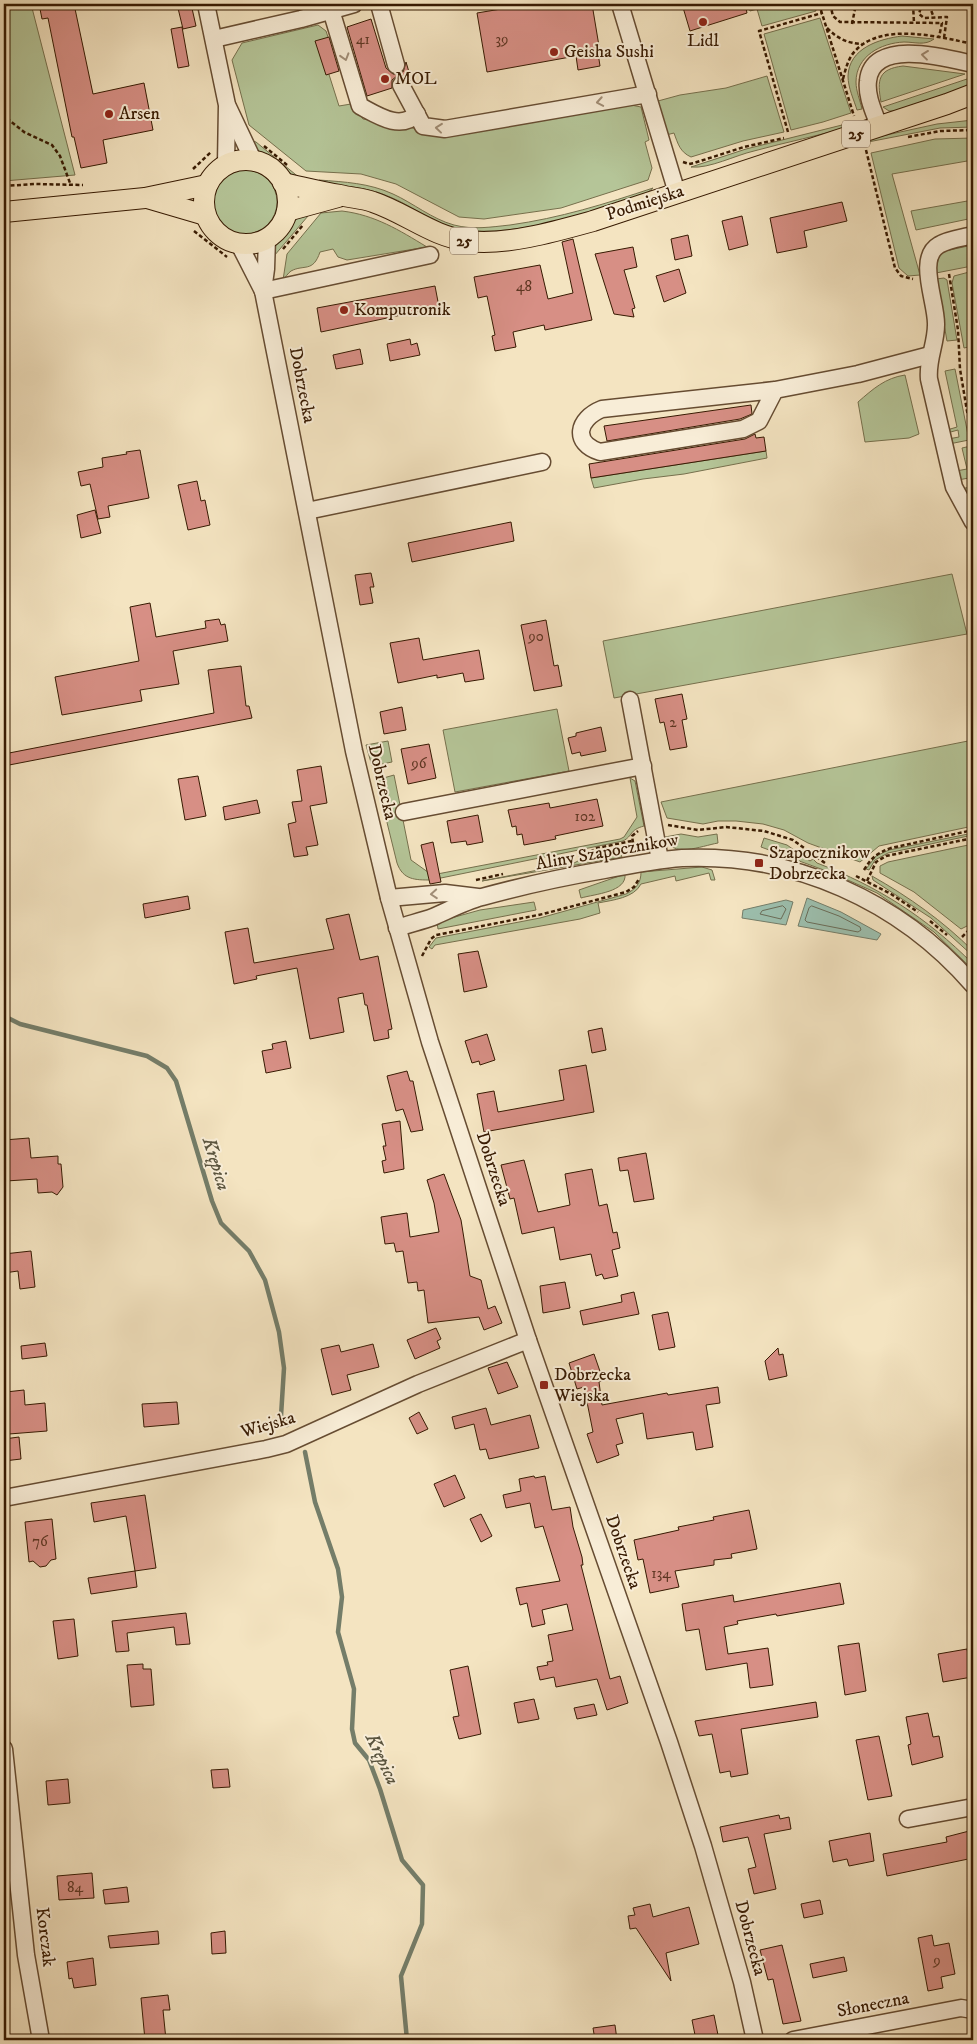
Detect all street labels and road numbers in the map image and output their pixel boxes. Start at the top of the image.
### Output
road number: 25 [842,120,870,148]
street label: Podmiejska [603,180,687,226]
road number: 25 [450,228,478,255]
street label: Dobrzecka [284,345,320,425]
street label: Dobrzecka [363,742,401,822]
street label: Aliny Szapocznikow [534,829,681,875]
street label: Dobrzecka [471,1129,515,1209]
street label: Wiejska [237,1407,298,1443]
street label: Dobrzecka [600,1512,646,1592]
street label: Dobrzecka [729,1898,771,1978]
street label: Korczak [30,1906,60,1968]
street label: Słoneczna [835,1987,911,2023]

